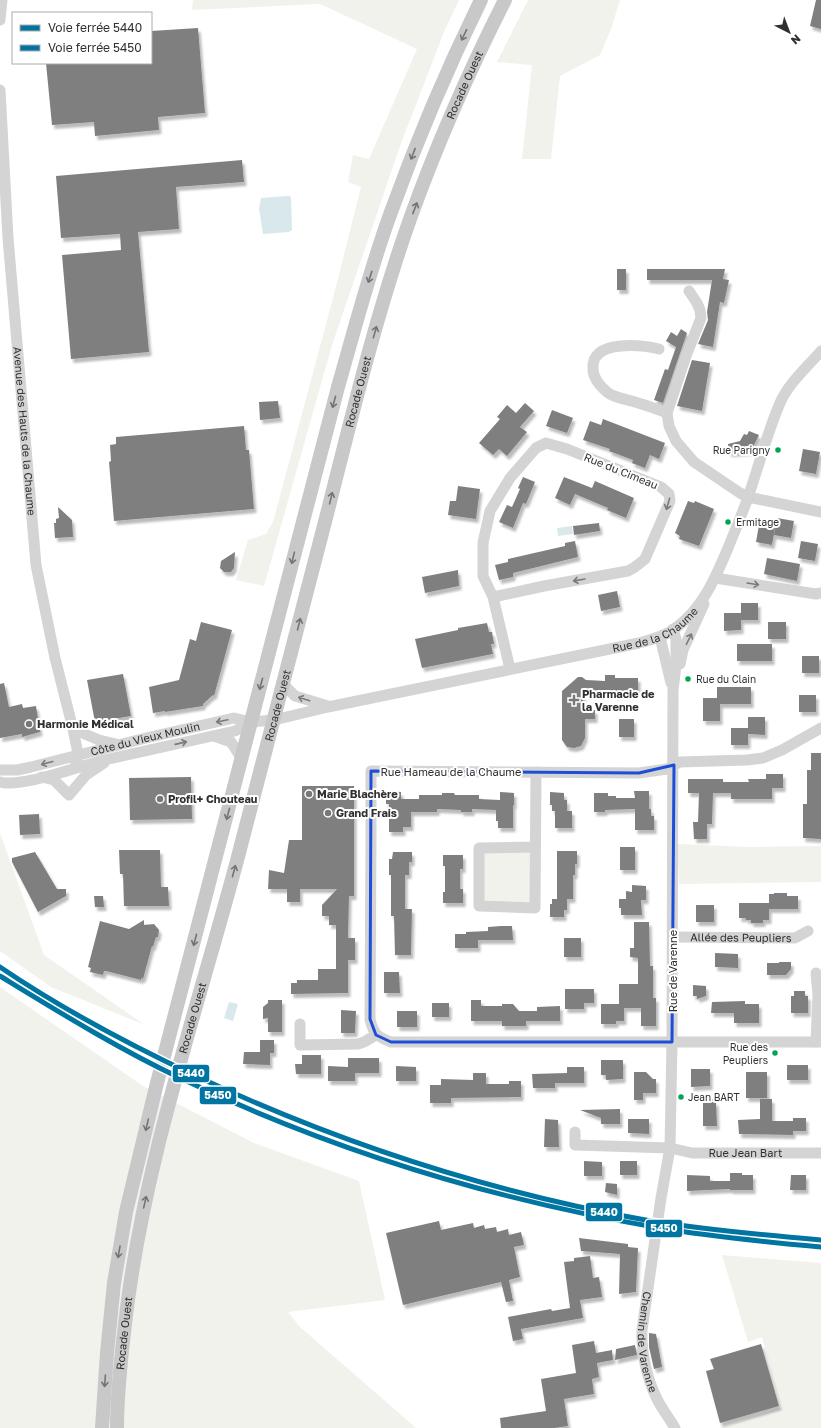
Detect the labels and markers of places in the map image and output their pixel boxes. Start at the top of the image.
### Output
place label: Rue Parigny [713,444,770,456]
marker: Rue Parigny [773,445,783,455]
place label: Ermitage [736,516,779,528]
marker: Ermitage [723,517,733,527]
place label: Rue du Clain [696,673,756,685]
marker: Rue du Clain [683,674,693,684]
place label: Pharmacie de la Varenne [582,687,655,713]
marker: Pharmacie de la Varenne [569,695,579,705]
place label: Harmonie Médical [37,717,134,730]
marker: Harmonie Médical [24,719,34,729]
place label: Marie Blachère [317,787,398,800]
marker: Marie Blachère [304,789,314,799]
place label: Profil+ Chouteau [168,792,257,805]
marker: Profil+ Chouteau [155,794,165,804]
place label: Grand Frais [336,806,397,819]
marker: Grand Frais [323,808,333,818]
place label: Rue des Peupliers [723,1041,768,1066]
marker: Rue des Peupliers [770,1048,780,1058]
place label: Jean BART [688,1091,740,1103]
marker: Jean BART [676,1092,686,1102]

